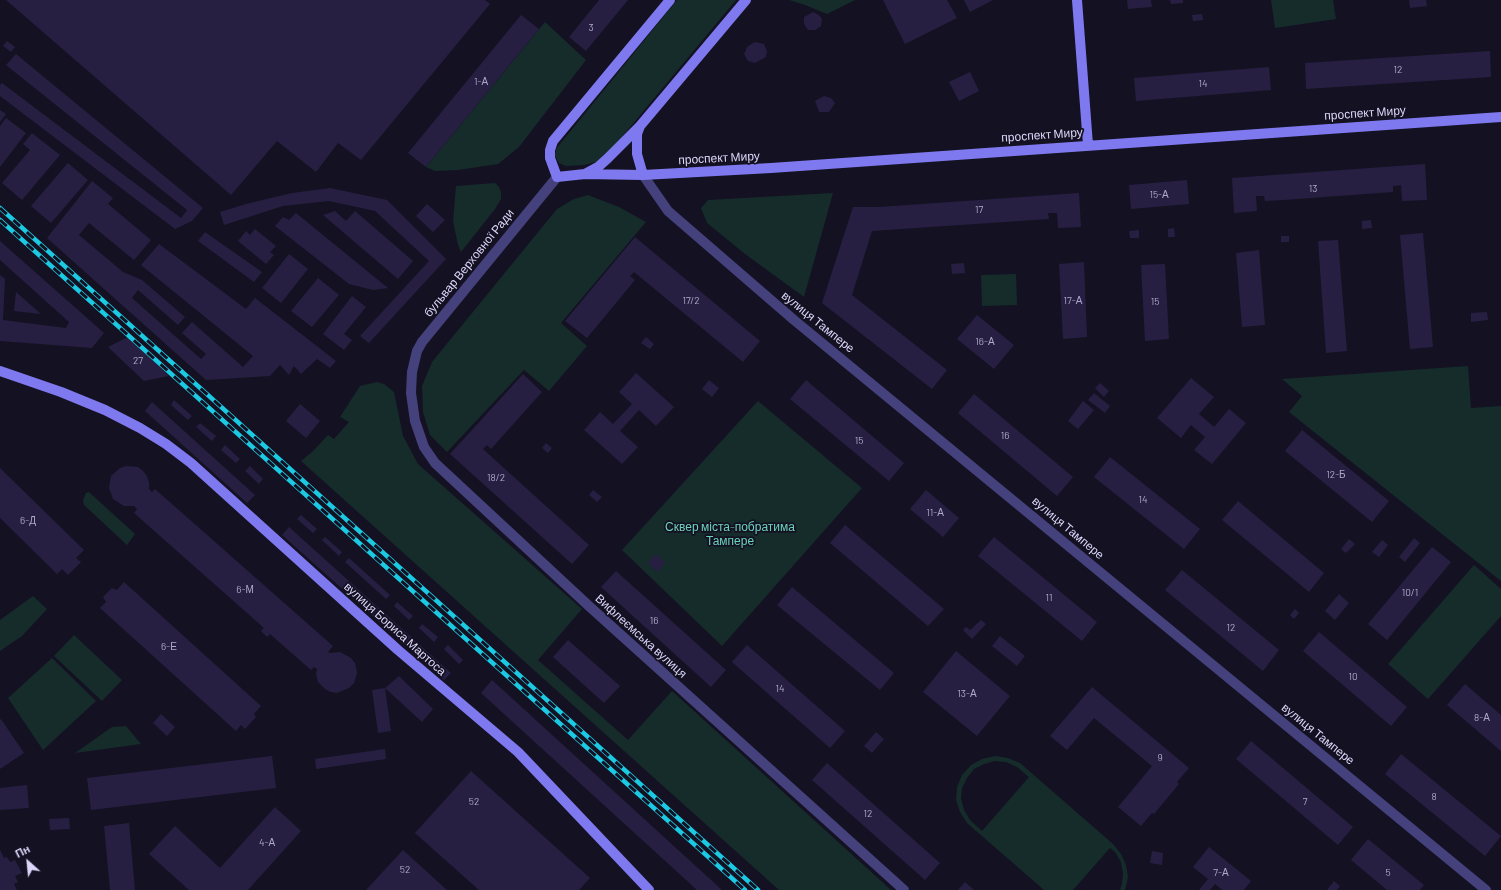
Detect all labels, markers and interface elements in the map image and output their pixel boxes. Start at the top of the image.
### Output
house number: 3 [588,22,594,34]
house number: 12 [1394,64,1402,76]
house number: 1-А [474,76,488,88]
house number: 14 [1198,78,1208,90]
street label: проспект Миру [1324,103,1406,123]
street label: проспект Миру [1001,125,1083,145]
street label: проспект Миру [678,149,760,167]
house number: 13 [1309,183,1317,195]
house number: 15-А [1149,189,1169,201]
house number: 17 [975,204,983,216]
street label: бульвар Верховної Ради [421,206,517,320]
street label: вулиця Тампере [779,288,857,356]
house number: 17/2 [683,295,699,307]
house number: 17-А [1064,295,1082,307]
house number: 15 [1151,296,1159,308]
house number: 16-А [975,336,995,348]
house number: 27 [133,355,143,367]
house number: 16 [1001,430,1009,442]
house number: 15 [855,435,863,447]
house number: 12-Б [1326,469,1346,481]
house number: 18/2 [487,472,505,484]
street label: вулиця Тампере [1029,494,1107,562]
house number: 14 [1138,494,1148,506]
house number: 11-А [926,507,944,519]
house number: 6-Д [20,515,36,527]
park label: Сквер міста-побратима Тампере [665,520,795,548]
street label: вулиця Бориса Мартоса [341,579,449,679]
house number: 6-М [236,584,254,596]
house number: 10/1 [1402,587,1418,599]
street label: Вифлеємська вулиця [592,591,690,681]
house number: 11 [1045,592,1053,604]
house number: 16 [650,615,658,627]
house number: 12 [1227,622,1235,634]
house number: 6-Е [161,641,177,653]
house number: 10 [1348,671,1358,683]
house number: 14 [775,683,785,695]
house number: 13-А [957,688,977,700]
street label: вулиця Тампере [1279,700,1357,768]
house number: 8-А [1474,712,1490,724]
house number: 9 [1157,752,1163,764]
house number: 8 [1431,791,1437,803]
house number: 52 [469,796,479,808]
house number: 7 [1303,796,1307,808]
house number: 12 [864,808,872,820]
house number: 4-А [259,837,275,849]
north arrow [8,842,48,882]
text: Пн [13,842,32,860]
house number: 52 [400,864,410,876]
house number: 7-А [1213,867,1229,879]
house number: 5 [1385,867,1391,879]

